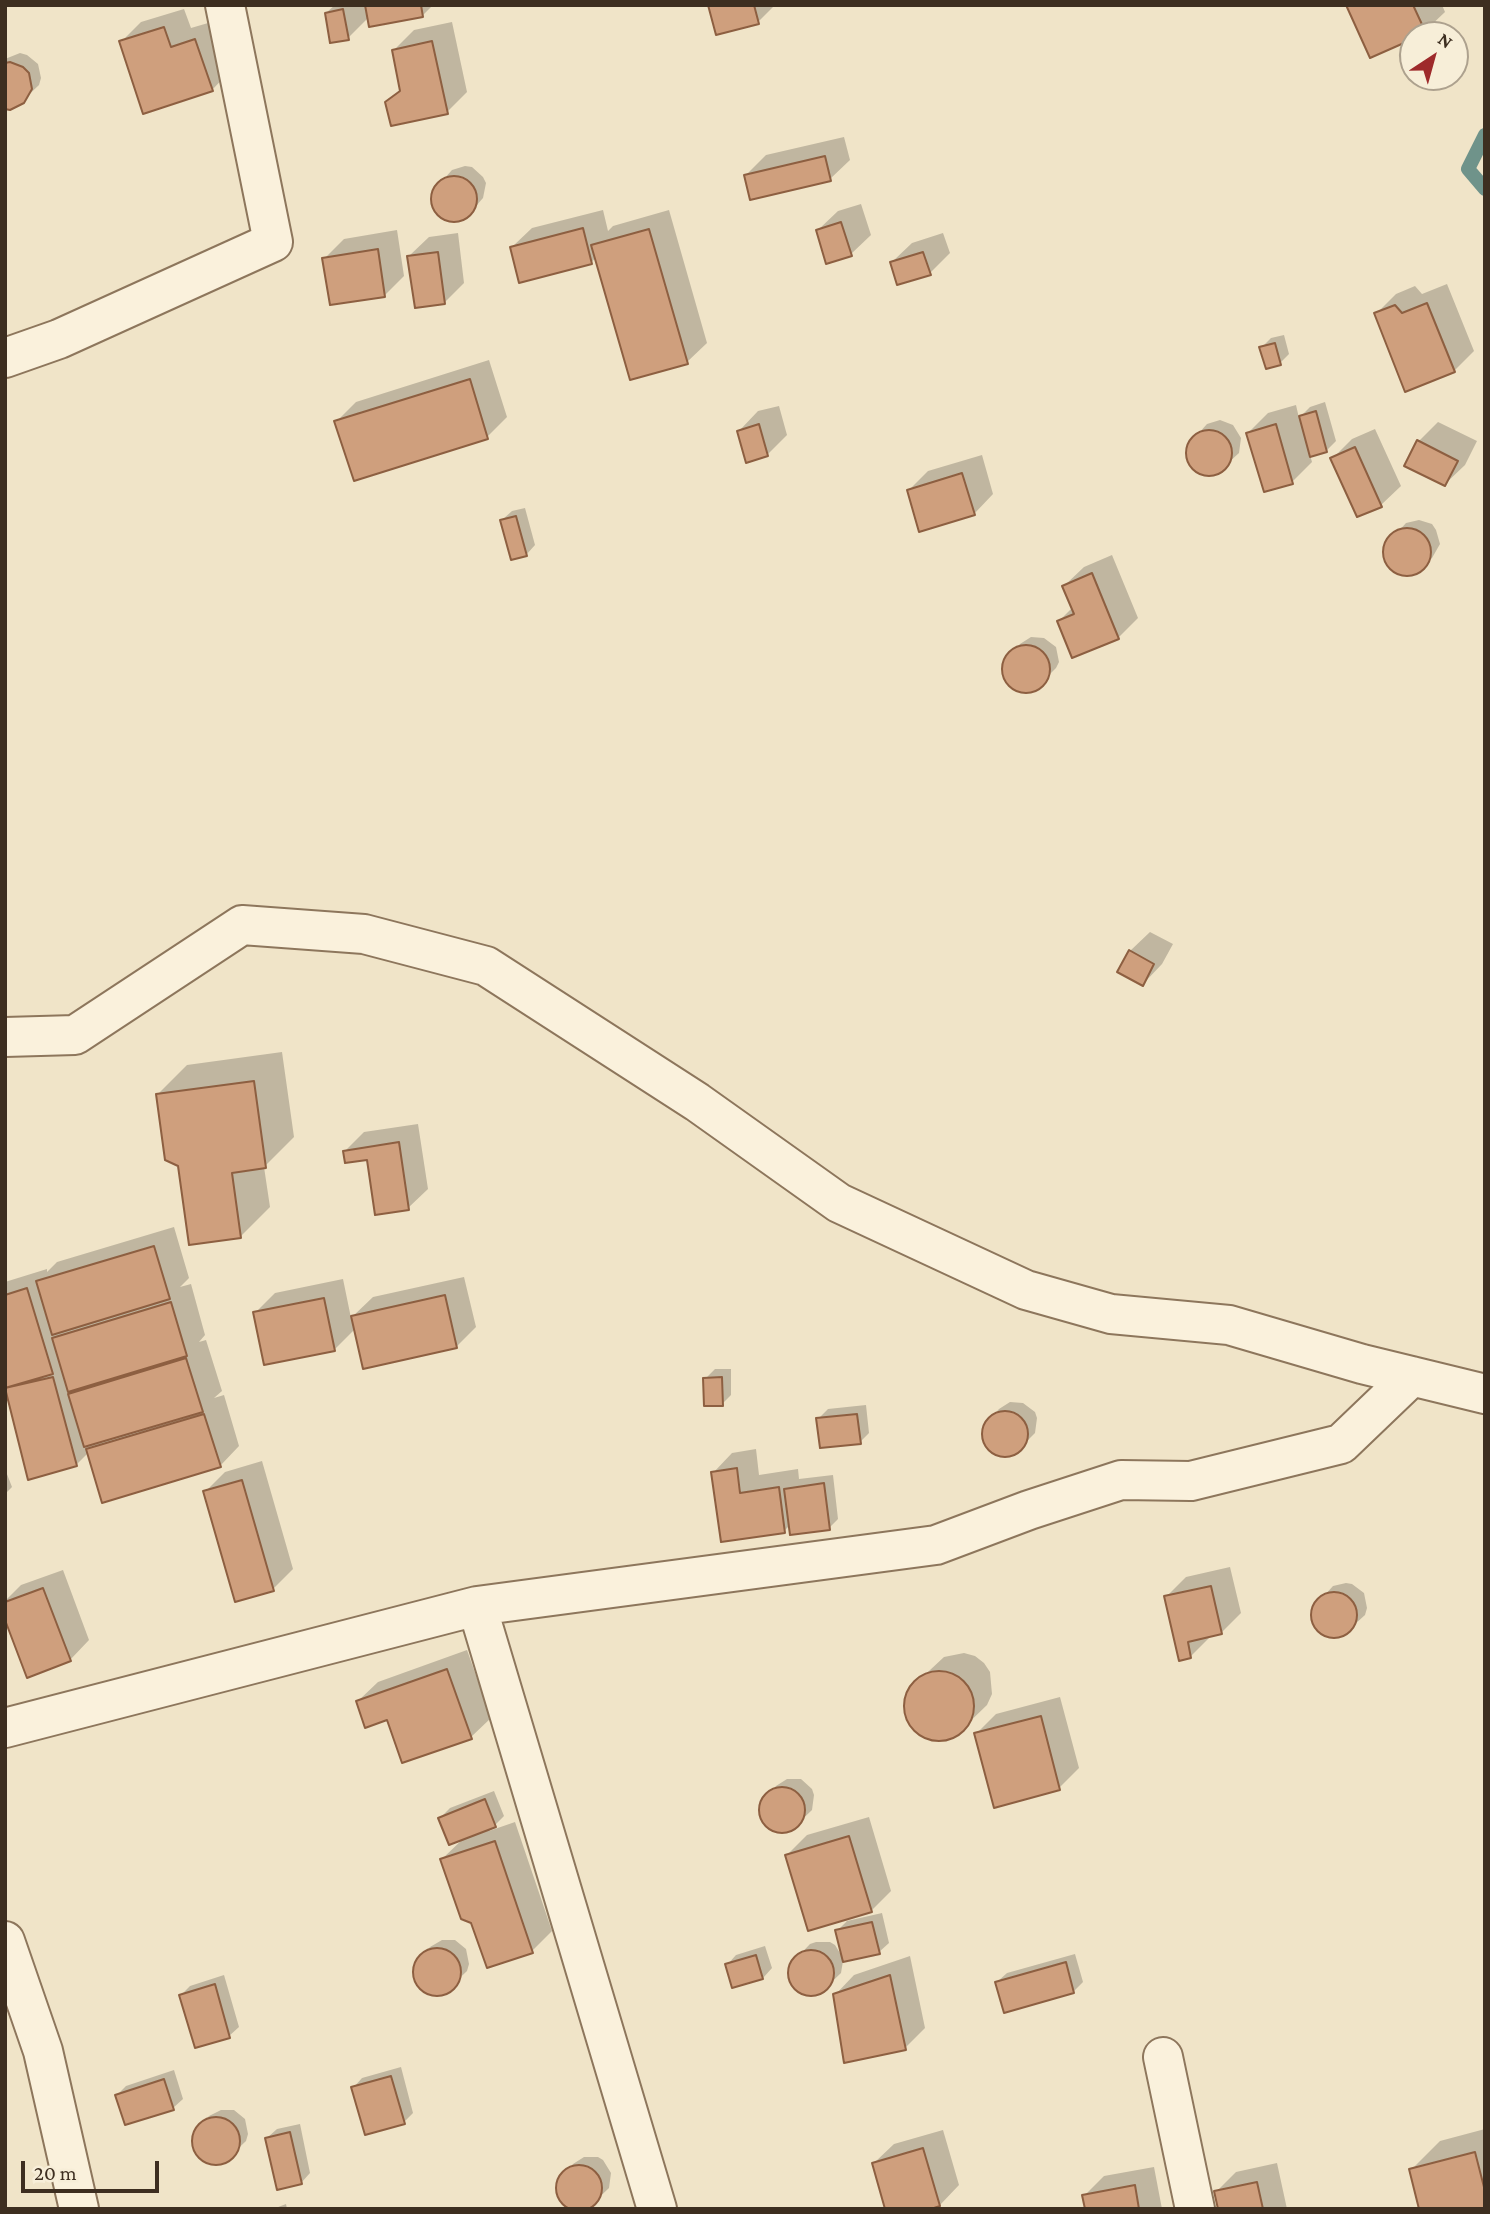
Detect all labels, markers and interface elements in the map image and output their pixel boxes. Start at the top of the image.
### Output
north arrow [1399,21,1469,91]
text: N [1434,28,1457,53]
scale bar [24,2148,163,2192]
text: 20 m [34,2161,77,2185]

